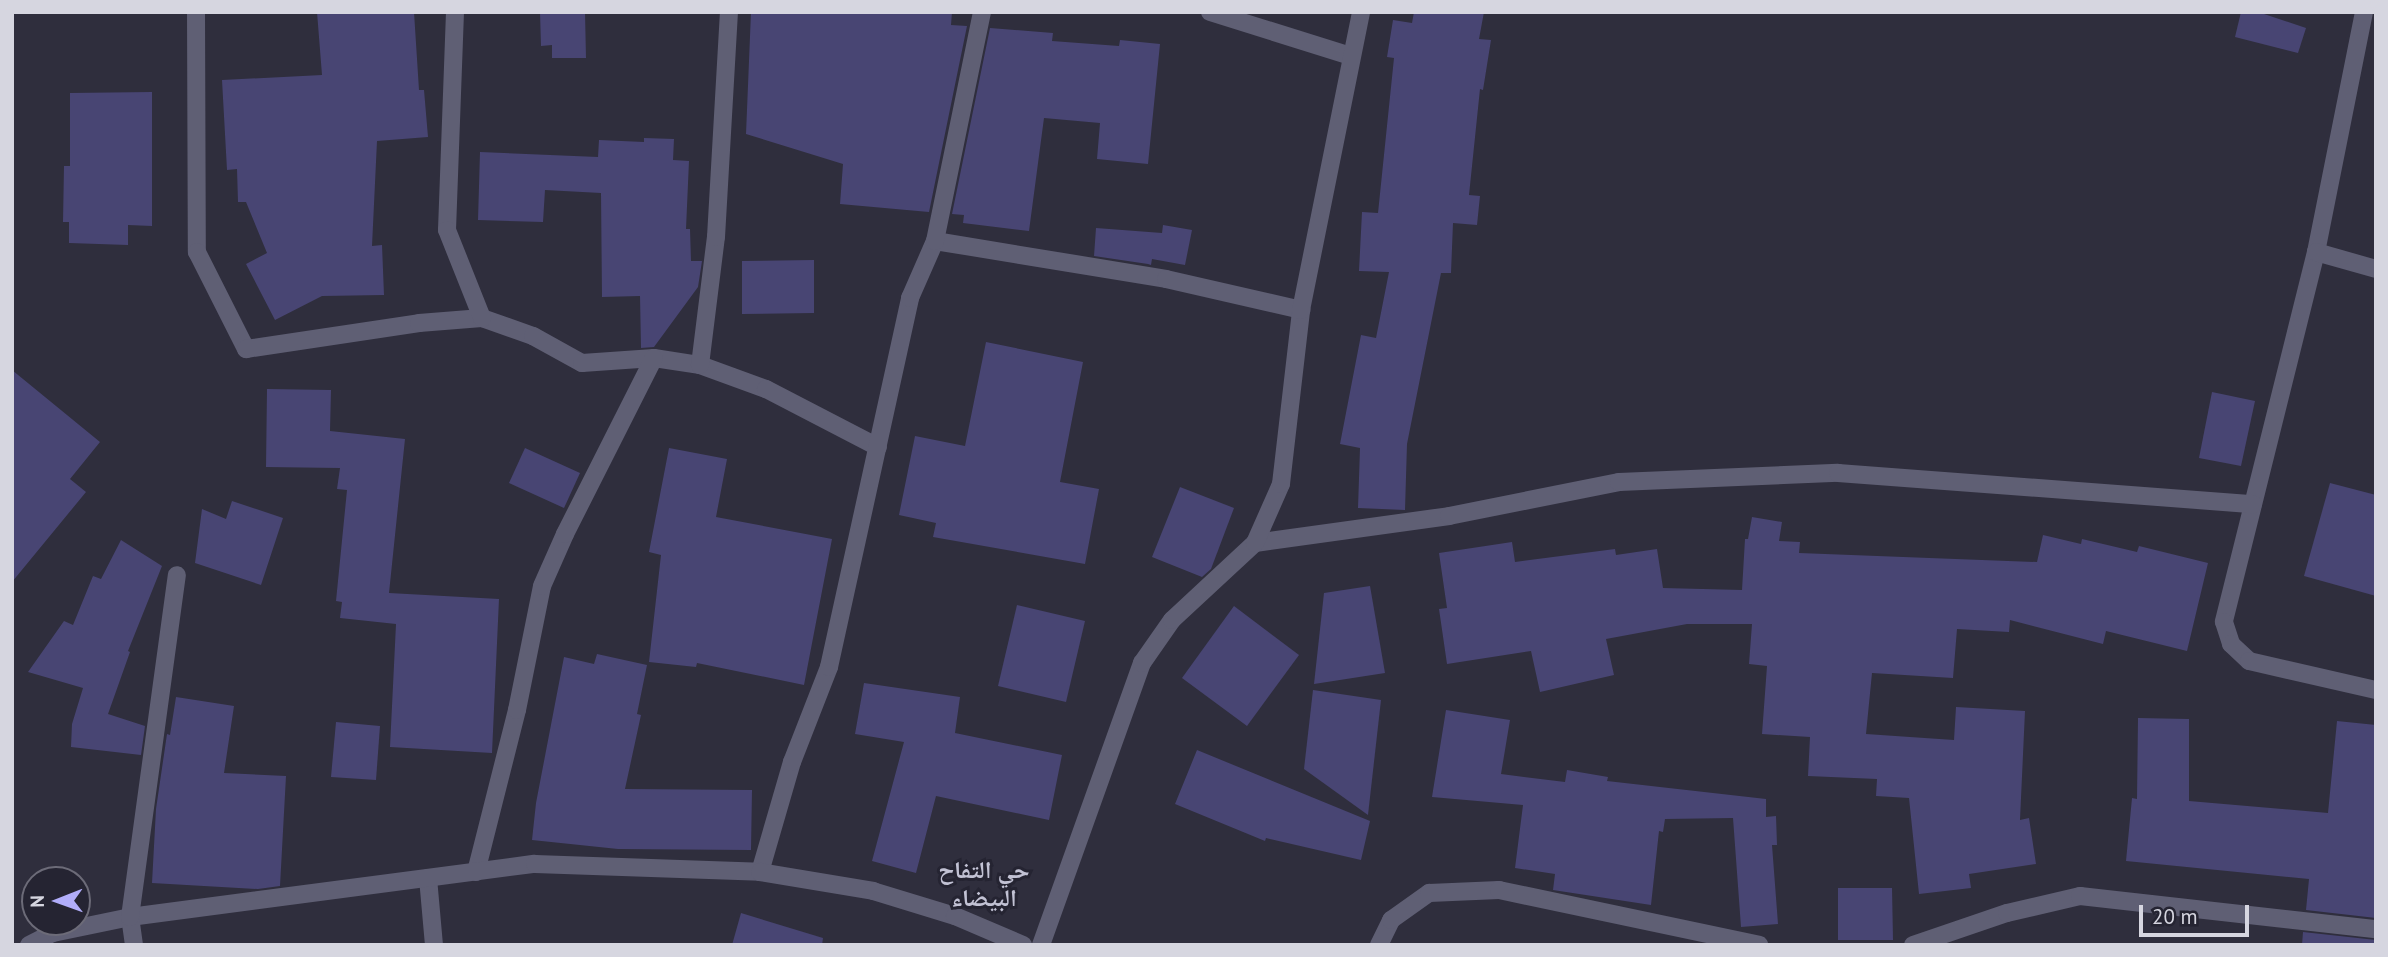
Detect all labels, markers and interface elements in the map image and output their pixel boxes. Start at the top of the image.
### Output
district label: حي التفاح البيضاء [938,856,1030,912]
north arrow [21,866,91,936]
scale bar [2143,890,2253,934]
text: N [25,895,49,908]
text: 20 m [2152,903,2198,930]

